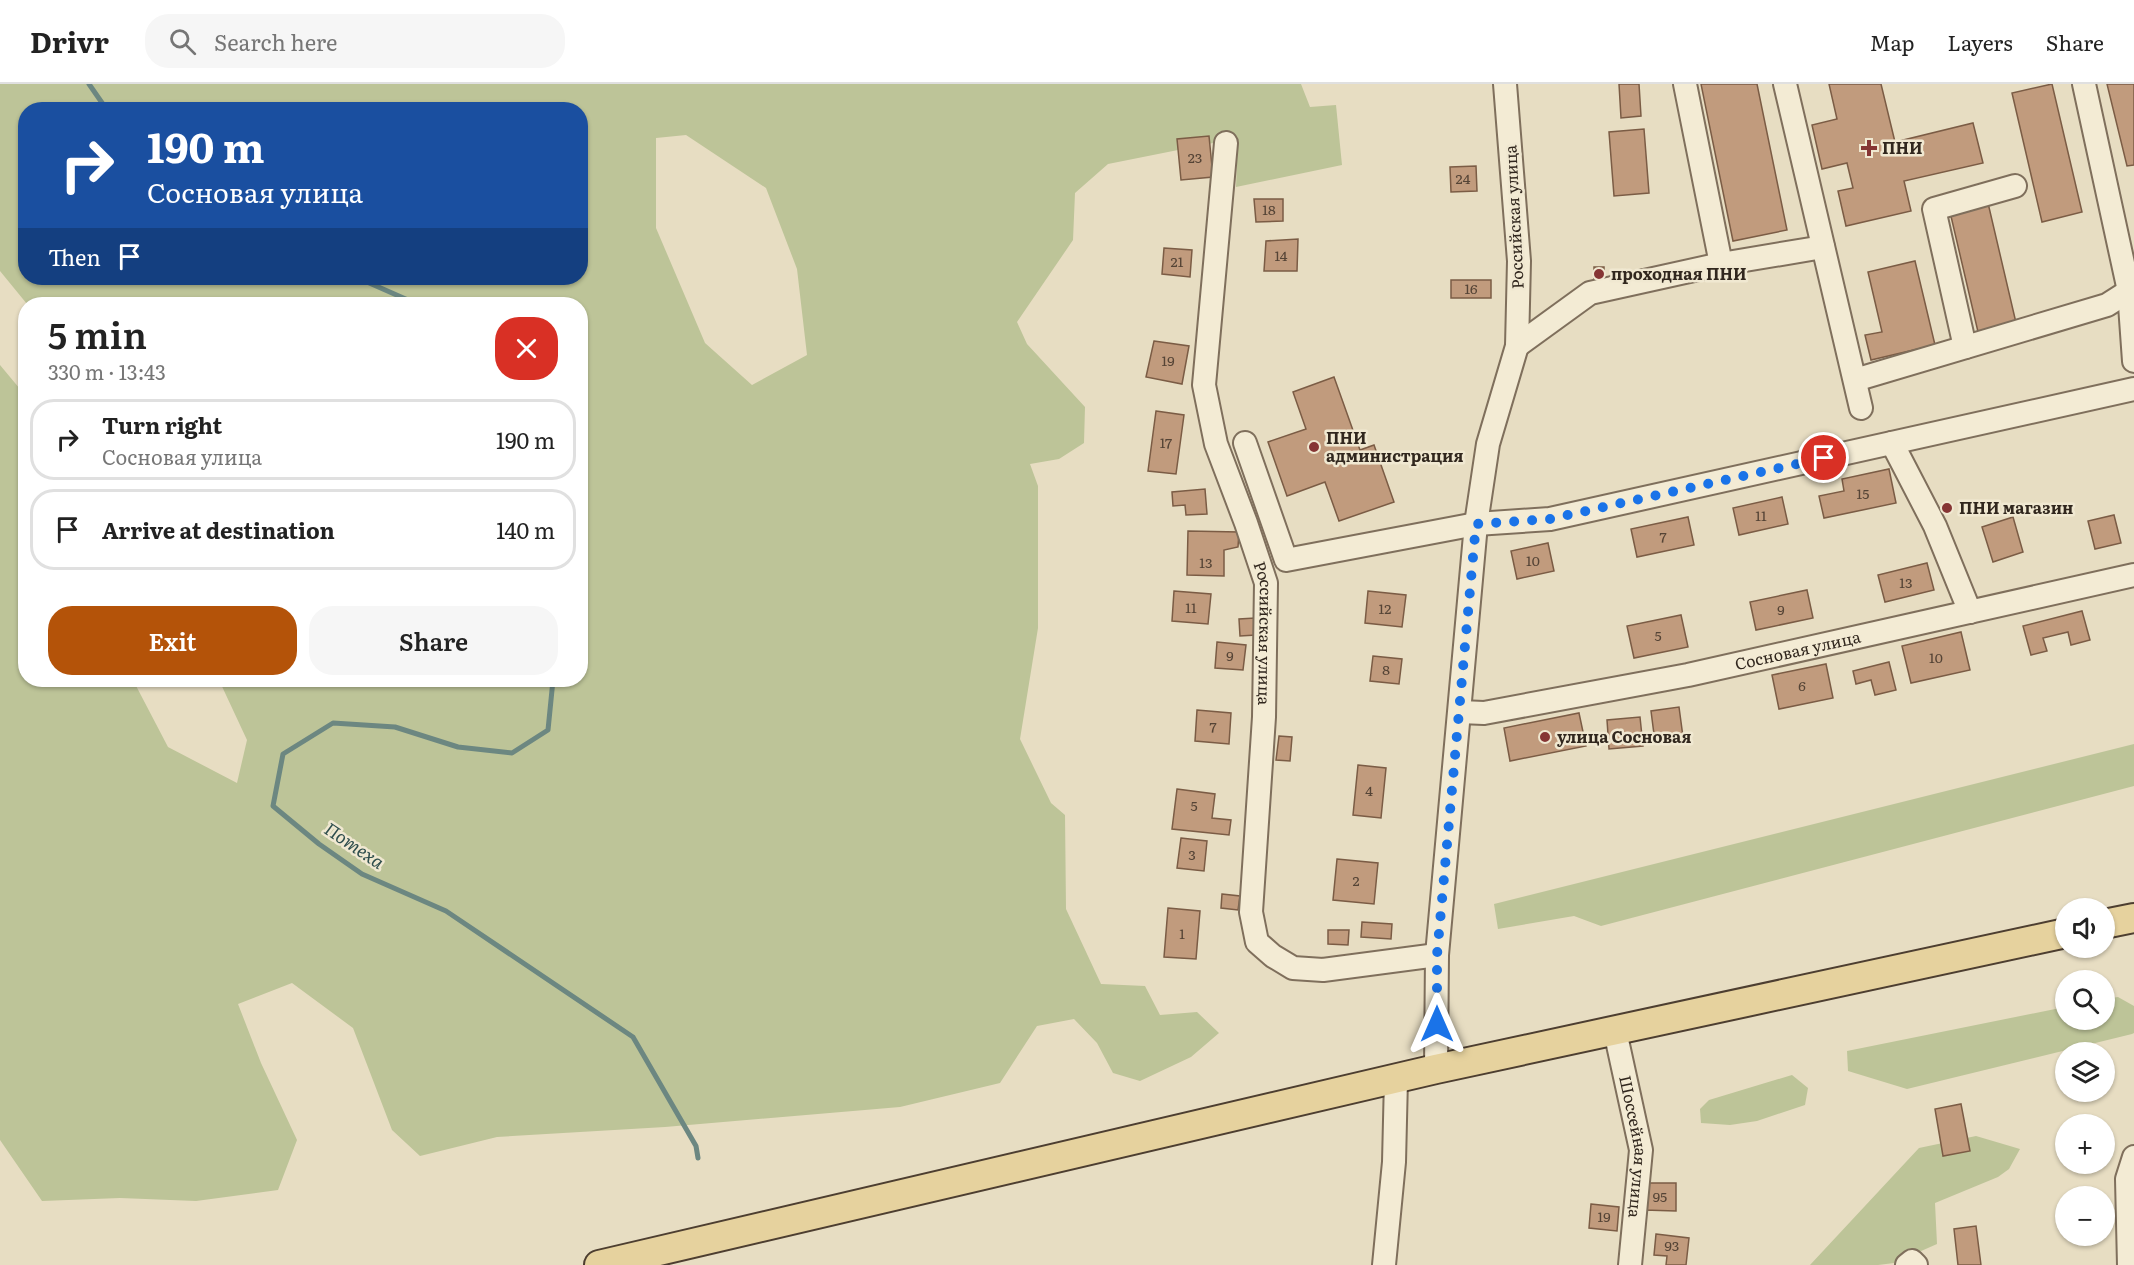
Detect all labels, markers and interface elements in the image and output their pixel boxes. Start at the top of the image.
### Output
search box [145,14,565,68]
text: Drivr [30,20,109,62]
icon: search [166,25,199,58]
text: Search here [214,25,337,58]
text: Map [1870,26,1915,57]
text: Layers [1948,26,2013,57]
text: Share [2046,26,2104,57]
text: 190 m [147,114,265,176]
icon: right [48,126,126,204]
place label: ПНИ [1882,135,1923,159]
marker: ПНИ [1860,139,1878,157]
street label: Российская улица [1497,144,1529,290]
house number: 23 [1188,147,1202,167]
house number: 24 [1456,168,1471,188]
text: Сосновая улица [147,171,363,211]
house number: 18 [1262,199,1276,219]
text: Then [48,240,101,273]
icon: arrive [113,240,146,273]
house number: 14 [1275,245,1288,265]
house number: 21 [1171,251,1184,271]
place label: проходная ПНИ [1611,261,1747,285]
marker: проходная ПНИ [1592,267,1606,281]
house number: 16 [1464,278,1478,298]
text: 5 min [48,307,147,360]
button: close [495,317,558,380]
house number: 19 [1161,350,1175,370]
text: 330 m · 13:43 [48,356,166,386]
text: Turn right [102,408,222,441]
icon: right [51,423,84,456]
text: 190 m [496,423,555,456]
place label: ПНИ администрация [1326,425,1464,467]
house number: 17 [1160,432,1172,452]
pin [1798,432,1849,483]
marker: ПНИ администрация [1307,440,1321,454]
text: Сосновая улица [102,441,262,471]
icon: arrive [1807,441,1840,474]
house number: 15 [1857,483,1869,503]
place label: ПНИ магазин [1959,495,2073,519]
marker: ПНИ магазин [1940,501,1954,515]
house number: 11 [1755,505,1767,525]
icon: arrive [51,513,84,546]
text: Arrive at destination [102,513,335,546]
text: 140 m [496,513,555,546]
house number: 7 [1659,526,1667,546]
house number: 10 [1526,550,1540,570]
house number: 13 [1199,552,1213,572]
street label: Российская улица [1249,558,1279,706]
house number: 13 [1899,572,1913,592]
house number: 11 [1185,597,1197,617]
house number: 12 [1379,598,1391,618]
house number: 9 [1777,599,1785,619]
button: Exit [48,606,297,675]
button: Share [309,606,558,675]
street label: Сосновая улица [1732,624,1863,675]
house number: 5 [1654,625,1662,645]
house number: 9 [1226,645,1234,665]
house number: 10 [1929,647,1943,667]
house number: 8 [1382,659,1390,679]
house number: 6 [1798,675,1806,695]
house number: 7 [1209,716,1217,736]
place label: улица Сосновая [1557,724,1692,748]
marker: улица Сосновая [1538,730,1552,744]
house number: 4 [1365,780,1373,800]
house number: 5 [1190,795,1198,815]
water label: Потеха [319,815,391,875]
house number: 3 [1188,844,1196,864]
house number: 2 [1352,870,1360,890]
map controls [2055,898,2115,1246]
button: sound [2055,898,2115,958]
house number: 1 [1179,923,1185,943]
button: search [2055,970,2115,1030]
position arrow [1405,992,1469,1056]
button: layers [2055,1042,2115,1102]
street label: Шоссейная улица [1614,1073,1654,1220]
button: + [2055,1114,2115,1174]
house number: 95 [1653,1186,1667,1206]
button: − [2055,1186,2115,1246]
house number: 19 [1597,1206,1611,1226]
house number: 93 [1665,1235,1679,1255]

